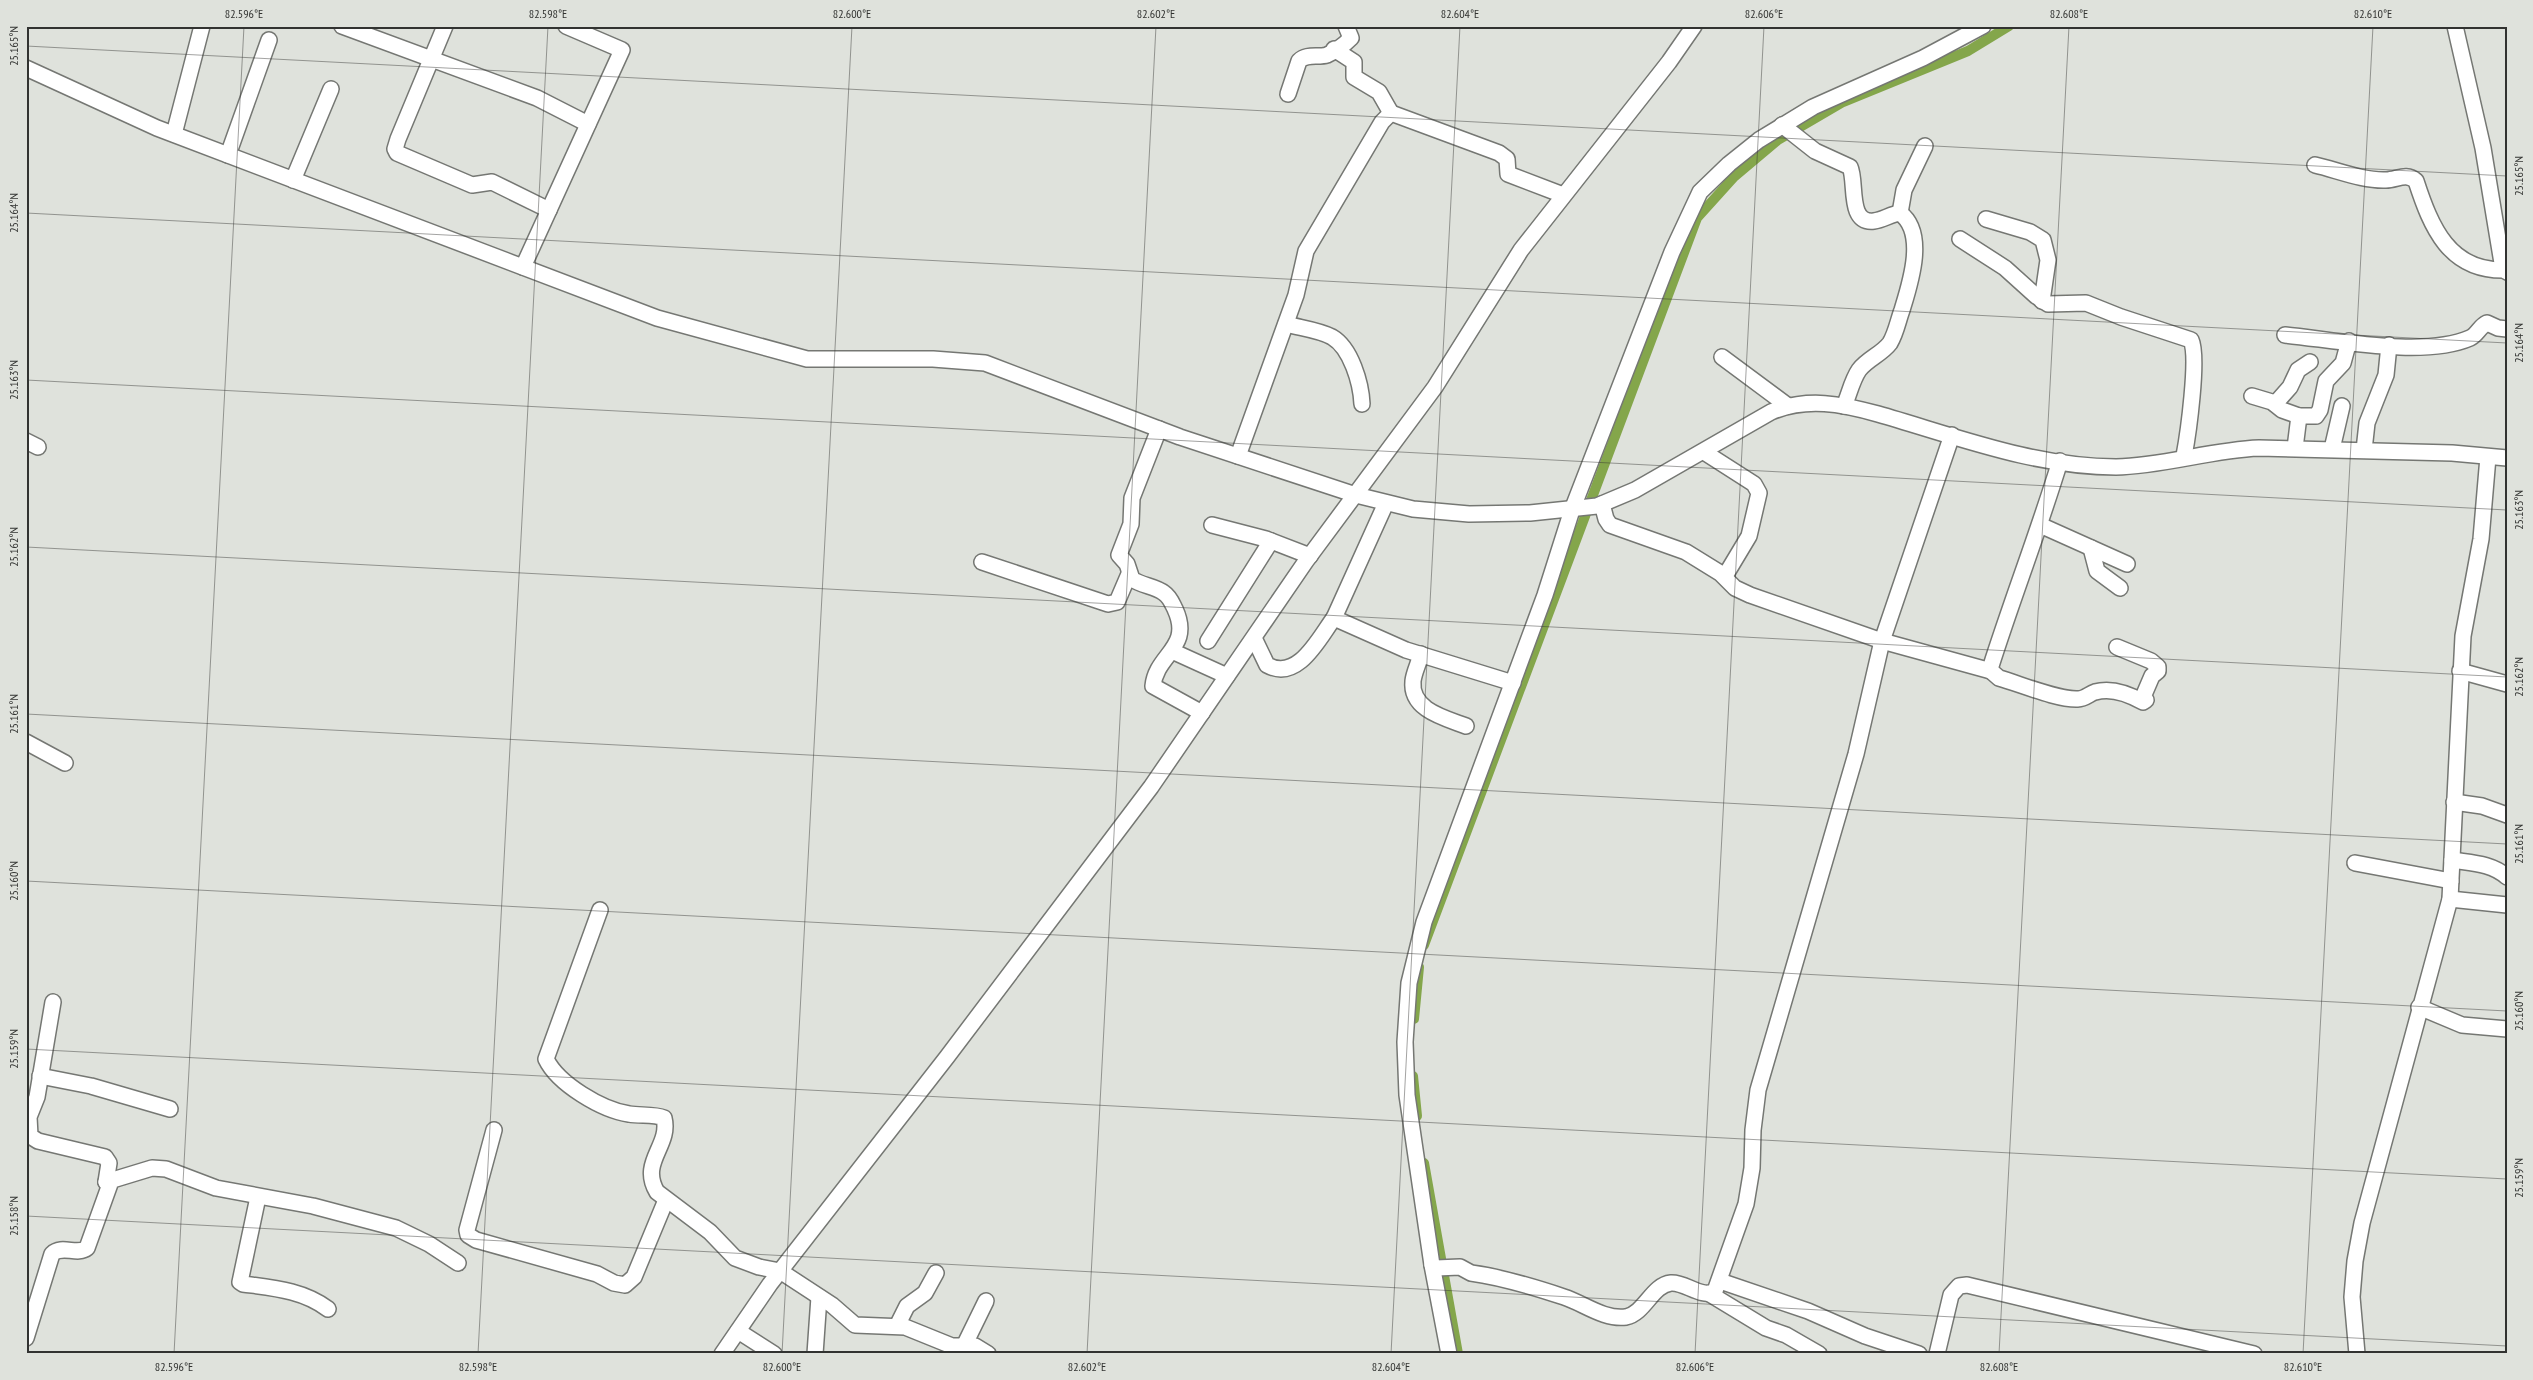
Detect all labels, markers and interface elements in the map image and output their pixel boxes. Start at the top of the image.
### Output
text: 82.596°E [225,6,263,21]
text: 82.598°E [529,6,567,21]
text: 82.600°E [833,6,871,21]
text: 82.602°E [1137,6,1175,21]
text: 82.604°E [1441,6,1479,21]
text: 82.606°E [1745,6,1783,21]
text: 82.608°E [2050,6,2088,21]
text: 82.610°E [2354,6,2392,21]
text: 25.165°N [6,26,21,66]
text: 25.165°N [2511,156,2526,196]
text: 25.164°N [6,193,21,233]
text: 25.164°N [2511,323,2526,363]
text: 25.163°N [6,360,21,400]
text: 25.163°N [2511,490,2526,530]
text: 25.162°N [6,527,21,567]
text: 25.162°N [2511,657,2526,697]
text: 25.161°N [6,694,21,734]
text: 25.161°N [2511,824,2526,864]
text: 25.160°N [6,861,21,901]
text: 25.160°N [2511,991,2526,1031]
text: 25.159°N [6,1029,21,1069]
text: 25.159°N [2511,1158,2526,1198]
text: 25.158°N [6,1196,21,1236]
text: 82.596°E [155,1359,193,1374]
text: 82.598°E [459,1359,497,1374]
text: 82.600°E [763,1359,801,1374]
text: 82.602°E [1068,1359,1106,1374]
text: 82.604°E [1372,1359,1410,1374]
text: 82.606°E [1676,1359,1714,1374]
text: 82.608°E [1980,1359,2018,1374]
text: 82.610°E [2284,1359,2322,1374]

